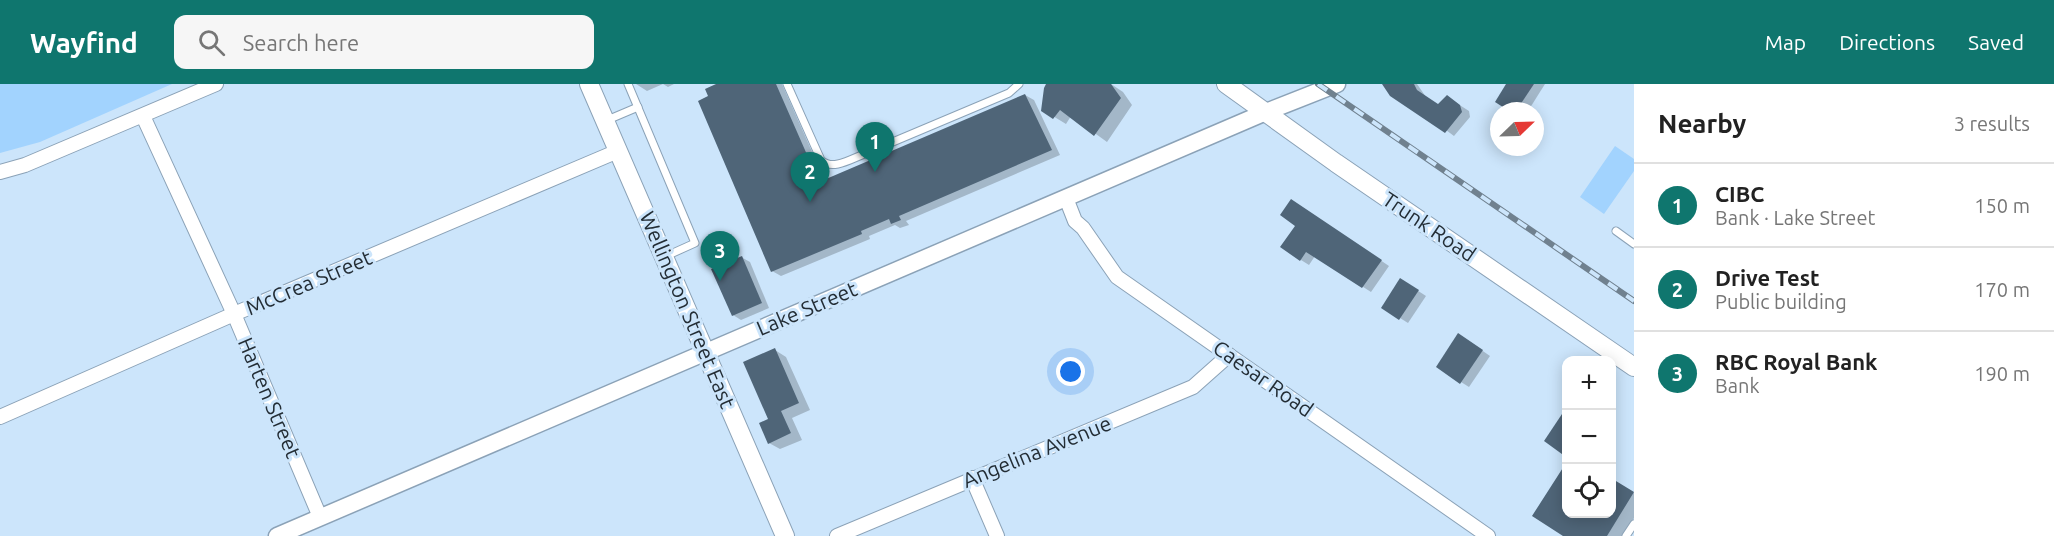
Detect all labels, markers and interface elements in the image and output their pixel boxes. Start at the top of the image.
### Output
search box [174,15,594,69]
icon: search [195,26,228,59]
text: Wayfind [30,27,138,58]
text: Search here [243,30,359,55]
text: Map [1765,30,1806,54]
text: Directions [1839,30,1935,54]
text: Saved [1968,30,2024,54]
north arrow [1490,102,1544,156]
text: Nearby [1658,109,1746,138]
text: 3 results [1954,112,2030,135]
pin: 1 [856,122,894,172]
pin: 2 [790,152,830,202]
text: CIBC [1715,181,1764,206]
street label: Trunk Road [1379,186,1481,266]
text: 1 [1672,194,1683,217]
text: 150 m [1974,194,2030,217]
text: Bank · Lake Street [1715,206,1875,229]
street label: Wellington Street East [636,208,740,412]
pin: 3 [700,232,740,281]
street label: McCrea Street [242,245,375,319]
text: Drive Test [1715,265,1820,290]
street label: Lake Street [753,276,860,340]
text: 2 [1672,278,1683,301]
text: 170 m [1974,278,2030,301]
text: Public building [1715,290,1847,313]
street label: Harten Street [234,334,306,461]
street label: Caesar Road [1209,335,1318,421]
text: RBC Royal Bank [1715,349,1877,374]
map controls [1562,356,1616,518]
button: + [1562,356,1616,410]
your location [1056,357,1085,386]
text: 3 [1672,362,1683,385]
text: 190 m [1974,362,2030,385]
text: Bank [1715,374,1760,397]
street label: Angelina Avenue [959,410,1114,492]
button: − [1562,410,1616,464]
button: locate [1562,464,1616,518]

